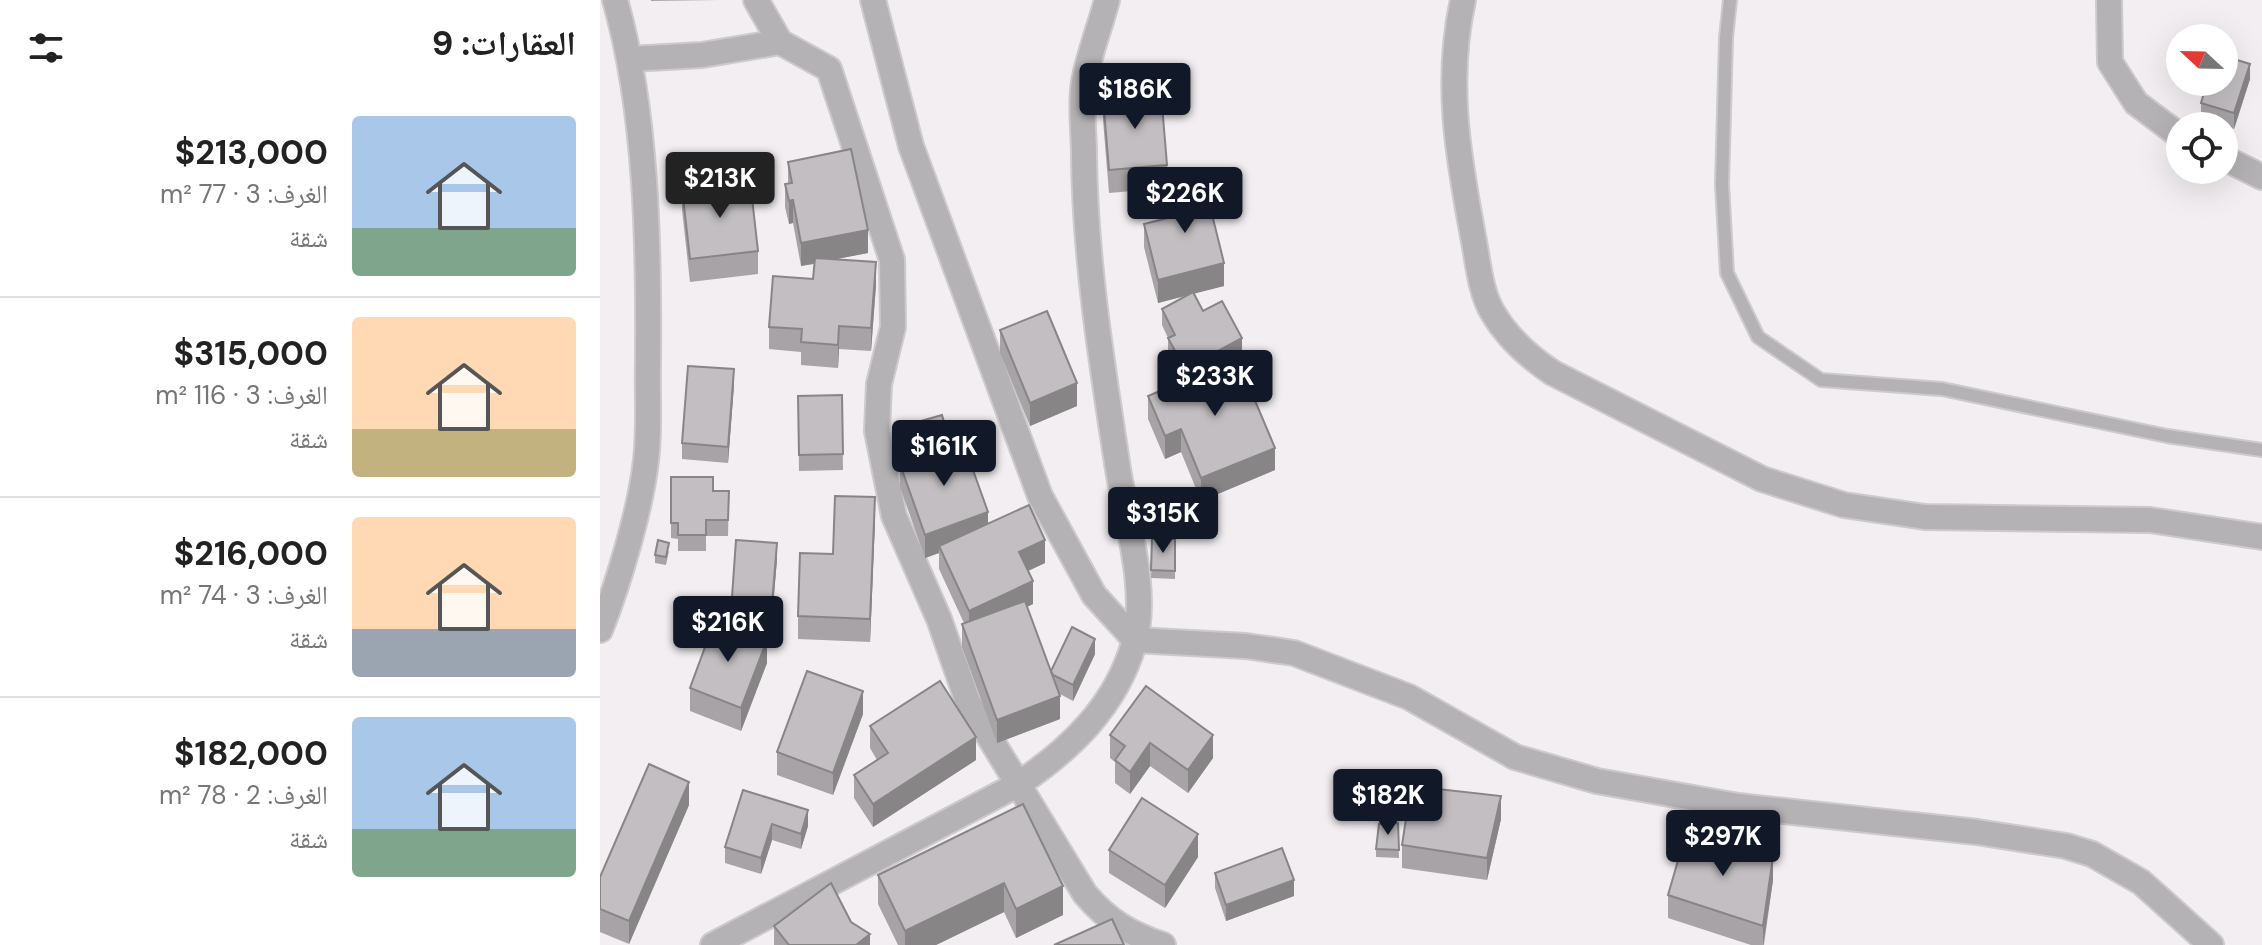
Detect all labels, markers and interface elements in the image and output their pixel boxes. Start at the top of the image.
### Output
text: العقارات: 9 [432,21,576,66]
north arrow [2166,24,2238,96]
map controls [2166,24,2238,184]
icon: filters [24,26,68,70]
pin: $186K [1079,63,1191,131]
text: $186K [1097,72,1173,106]
button: locate [2166,112,2238,184]
text: $213,000 [175,130,328,175]
icon: home [416,148,512,244]
pin: $213K [664,152,776,220]
text: $213K [684,161,756,195]
pin: $226K [1129,167,1241,235]
text: $226K [1145,176,1225,210]
text: الغرف: 3 · 77 m² [160,177,328,211]
text: شقة [289,221,328,255]
text: $315,000 [174,331,328,376]
icon: home [416,349,512,445]
pin: $233K [1159,350,1271,418]
text: $233K [1175,359,1255,393]
text: الغرف: 3 · 116 m² [155,378,328,412]
pin: $161K [888,420,1000,488]
text: شقة [289,422,328,456]
text: $161K [910,429,978,463]
pin: $315K [1107,487,1219,555]
text: $315K [1126,496,1200,530]
text: $216,000 [174,531,328,576]
icon: home [416,549,512,645]
text: الغرف: 3 · 74 m² [160,578,328,612]
pin: $216K [672,596,784,664]
text: $216K [691,605,765,639]
text: شقة [289,622,328,656]
text: $182,000 [174,731,328,776]
icon: home [416,749,512,845]
pin: $182K [1332,769,1444,837]
text: الغرف: 2 · 78 m² [159,778,328,812]
text: $182K [1351,778,1425,812]
pin: $297K [1667,810,1779,878]
text: $297K [1684,819,1762,853]
text: شقة [289,822,328,856]

